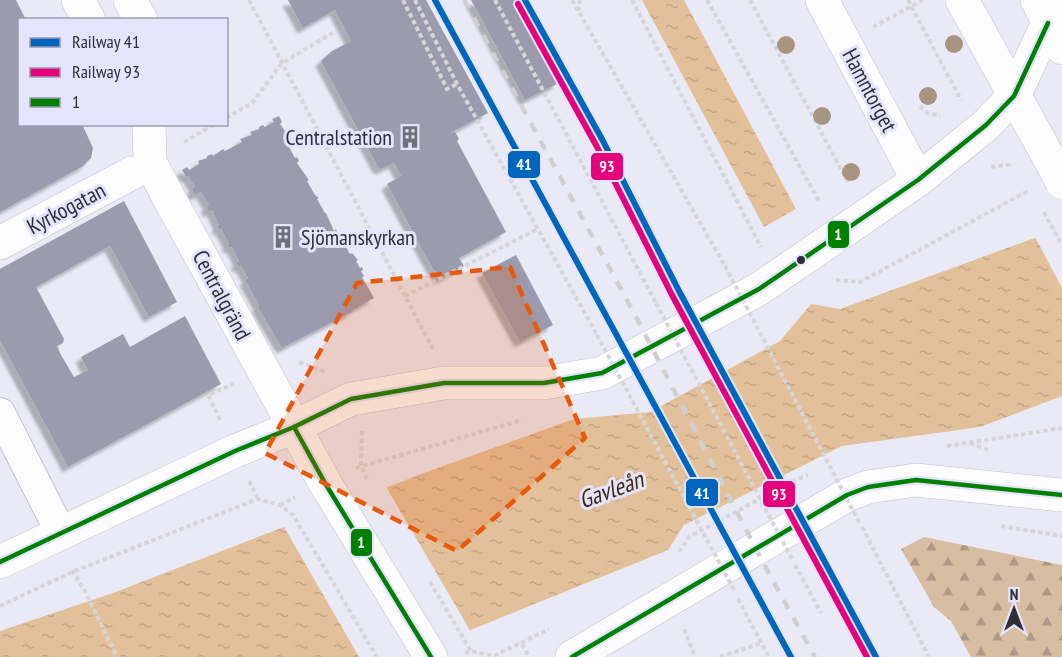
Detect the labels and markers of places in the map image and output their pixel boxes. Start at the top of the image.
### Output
place label: Centralstation [286,123,392,151]
building icon: Centralstation [397,124,423,150]
place label: Sjömanskyrkan [301,223,415,251]
building icon: Sjömanskyrkan [270,224,296,250]
unlabelled marker [795,254,807,266]

